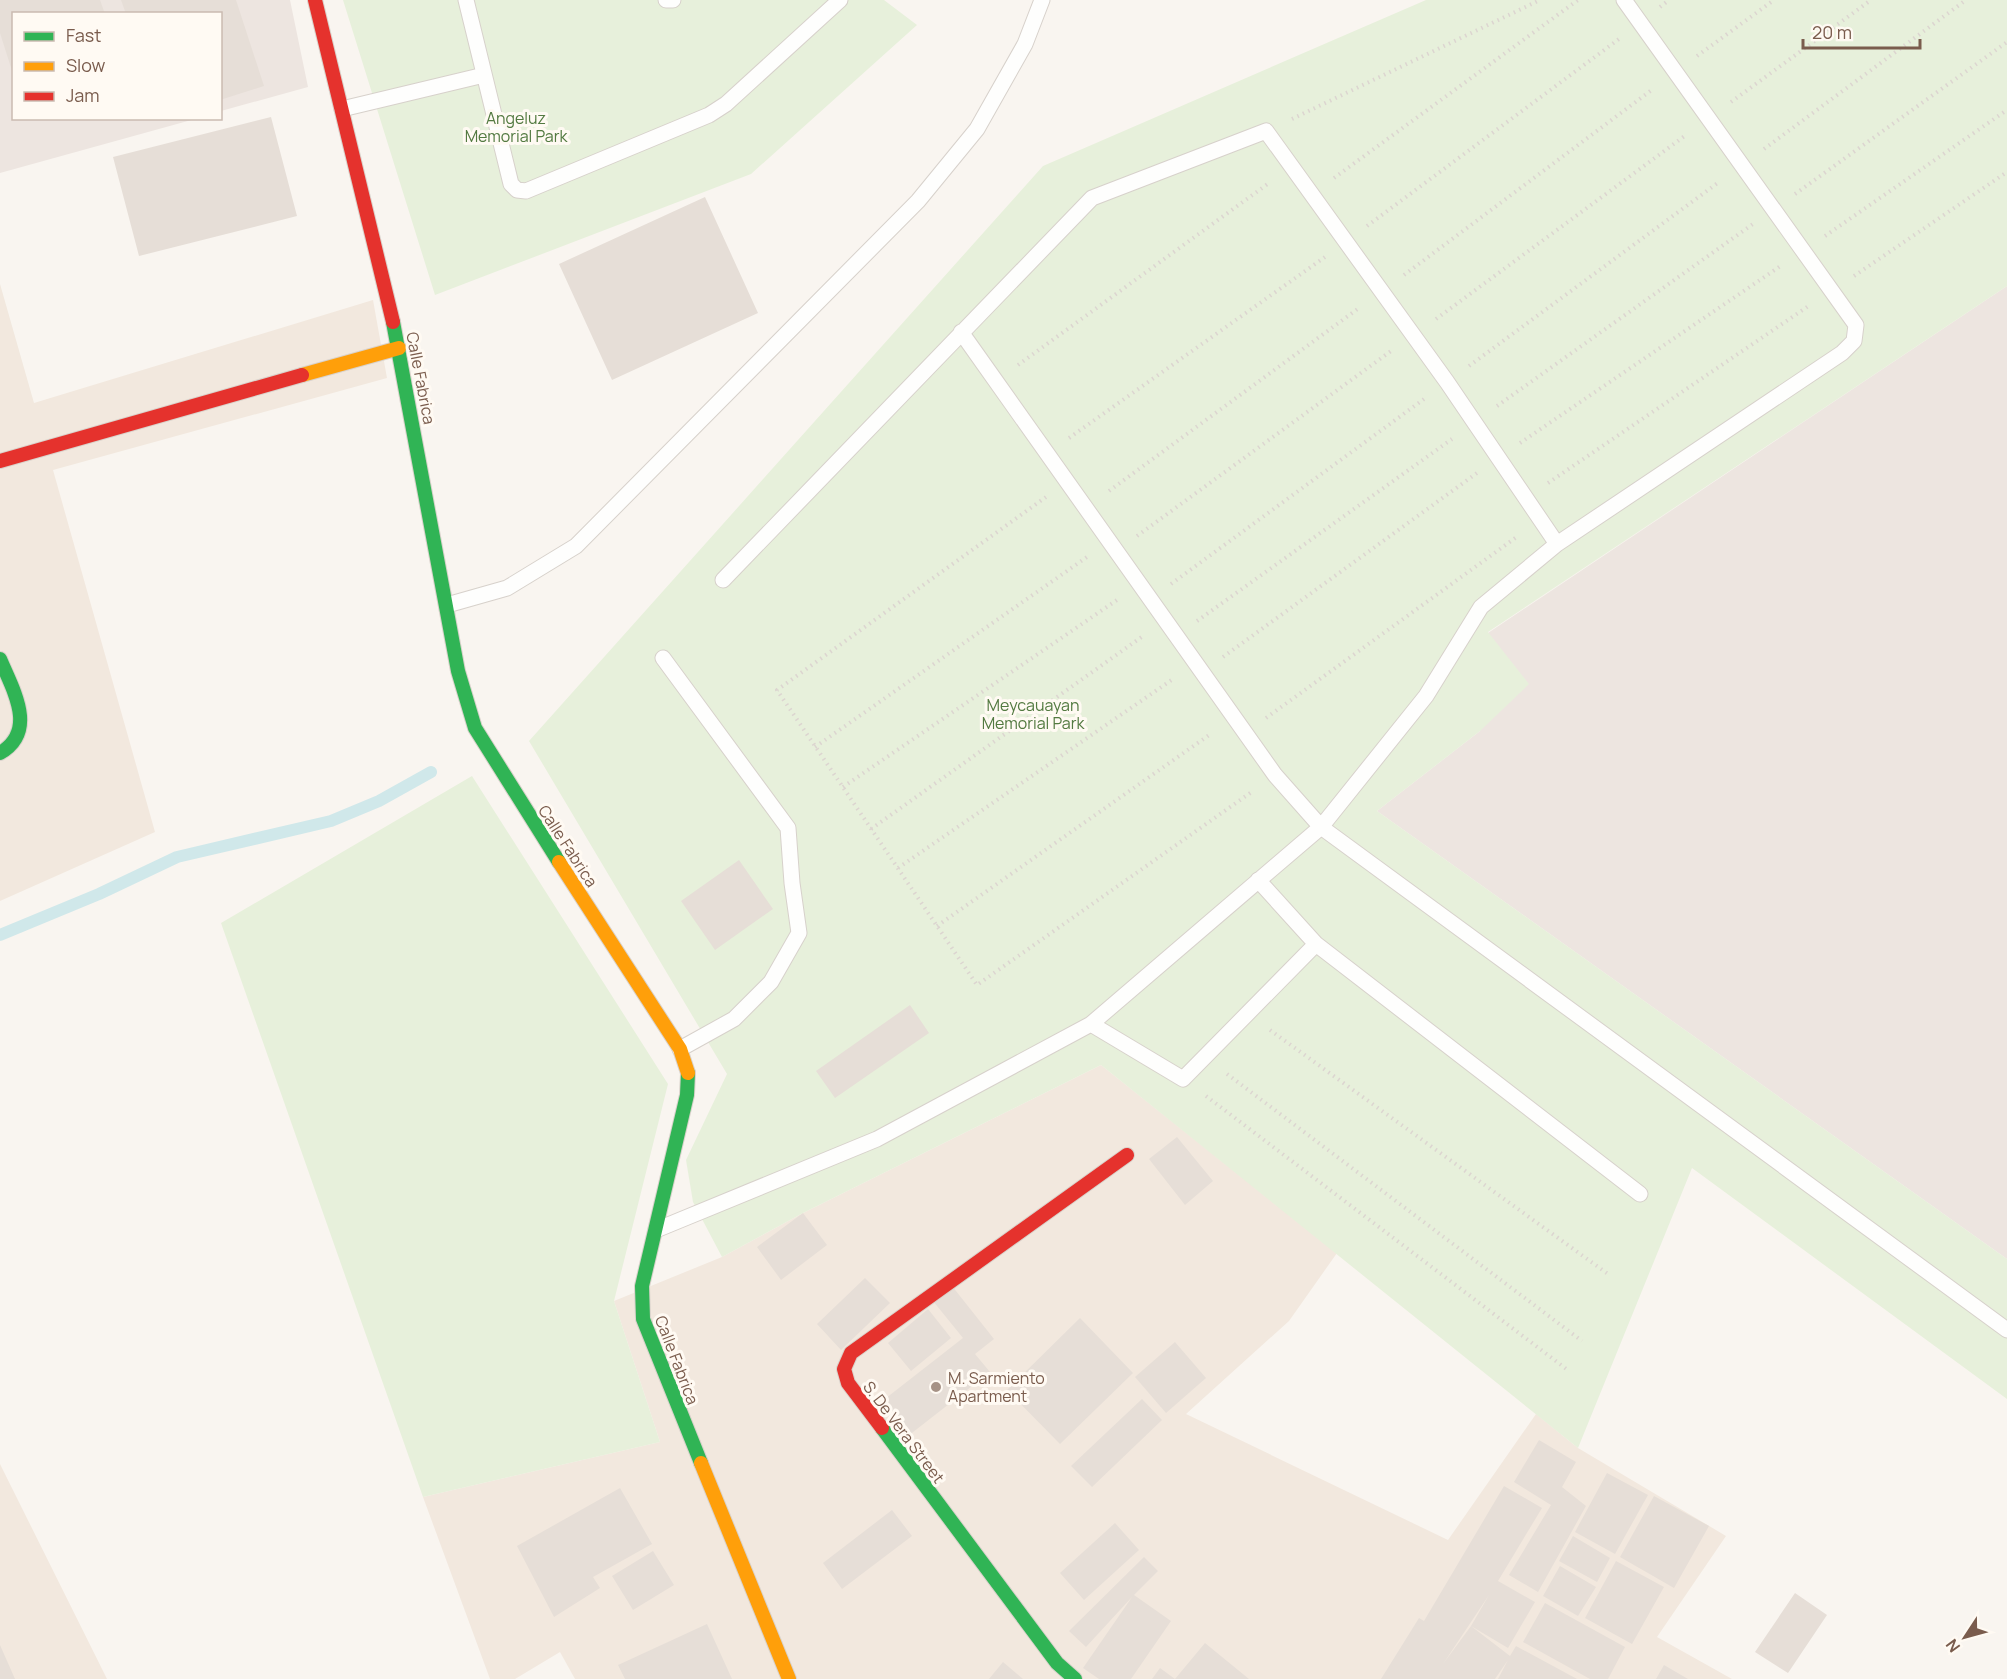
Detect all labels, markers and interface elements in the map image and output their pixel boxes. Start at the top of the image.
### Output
legend [12,12,222,120]
scale bar [1803,12,1920,50]
text: 20 m [1812,20,1852,44]
text: Fast [66,23,101,47]
text: Slow [66,53,106,77]
text: Jam [66,83,100,107]
park label: Angeluz Memorial Park [465,107,568,147]
street label: Calle Fabrica [401,330,441,426]
park label: Meycauayan Memorial Park [982,694,1085,734]
street label: Calle Fabrica [533,801,603,891]
street label: Calle Fabrica [650,1312,704,1408]
place label: M. Sarmiento Apartment [948,1367,1045,1407]
street label: S. De Vera Street [858,1376,950,1488]
marker: M. Sarmiento Apartment [929,1380,943,1394]
north arrow [1935,1607,1995,1667]
text: N [1941,1635,1965,1657]

